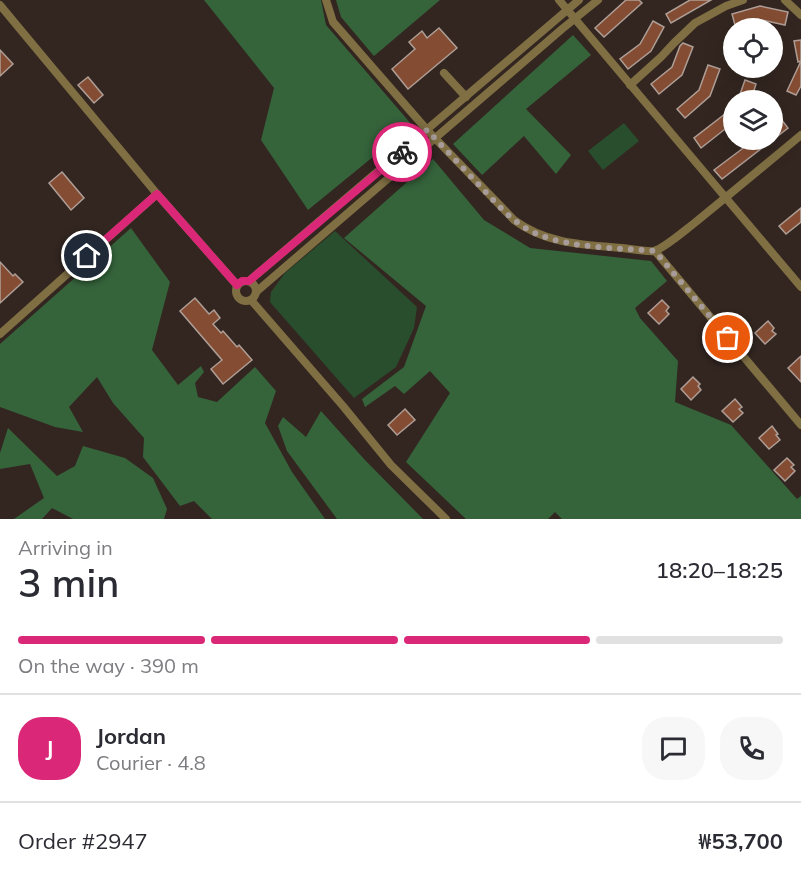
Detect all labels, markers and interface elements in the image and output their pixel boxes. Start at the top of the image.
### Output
map controls [723,18,783,150]
button: locate [723,18,783,78]
button: layers [723,90,783,150]
courier [372,122,432,182]
icon: bike [386,136,419,169]
pin [61,230,112,281]
icon: home [70,239,103,272]
pin [702,312,753,363]
icon: bag [711,321,744,354]
text: Arriving in [18,535,113,560]
text: 18:20–18:25 [656,556,783,584]
text: 3 min [18,558,119,607]
text: On the way · 390 m [18,653,199,678]
button: chat [642,717,705,780]
button: phone [720,717,783,780]
text: Jordan [96,722,166,750]
text: J [46,734,53,762]
text: Courier · 4.8 [96,750,206,775]
text: Order #2947 [18,827,148,855]
text: ₩53,700 [698,827,783,855]

